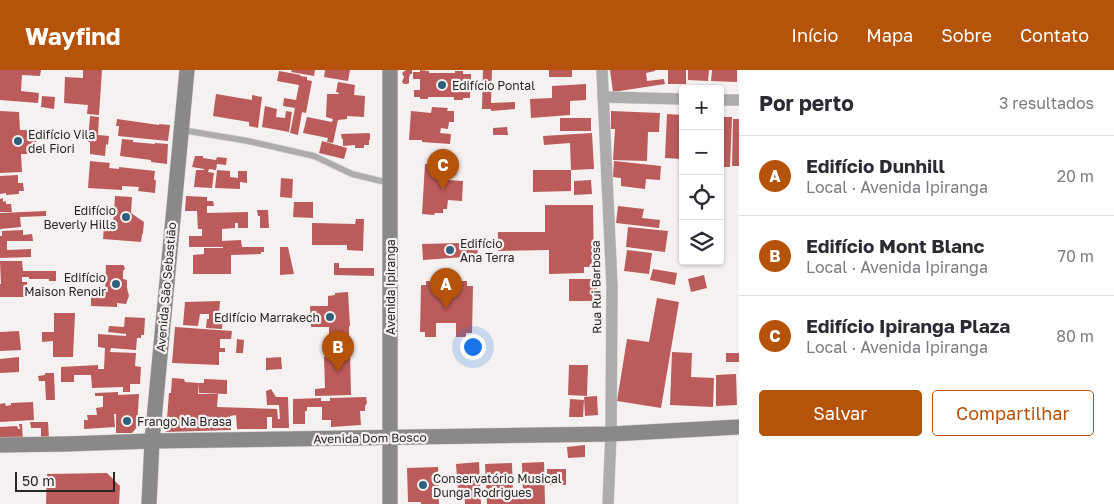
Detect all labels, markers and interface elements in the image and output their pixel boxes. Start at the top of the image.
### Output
text: Wayfind [25,21,121,50]
text: Início [791,24,838,46]
text: Mapa [866,24,913,46]
text: Sobre [941,24,992,46]
text: Contato [1020,24,1089,46]
place label: Edifício Pontal [452,78,535,93]
marker: Edifício Pontal [436,79,448,91]
map controls [679,85,724,265]
button: + [679,85,724,130]
text: Por perto [759,90,854,116]
text: 3 resultados [999,93,1094,113]
place label: Edifício Vila del Fiori [28,127,95,156]
button: − [679,130,724,175]
marker: Edifício Vila del Fiori [12,135,24,147]
pin: C [427,149,459,190]
text: Edifício Dunhill [806,154,945,177]
text: A [769,166,781,186]
text: 20 m [1057,166,1094,186]
button: locate [679,175,724,220]
text: Local · Avenida Ipiranga [806,177,988,197]
place label: Edifício Beverly Hills [43,203,116,232]
marker: Edifício Beverly Hills [120,211,132,223]
button: layers [679,220,724,265]
street label: Avenida São Sebastião [153,221,179,353]
text: Edifício Mont Blanc [806,234,984,257]
place label: Edifício Ana Terra [460,236,515,265]
street label: Avenida Ipiranga [383,239,398,335]
street label: Rua Rui Barbosa [588,240,604,334]
marker: Edifício Ana Terra [444,244,456,256]
text: B [769,246,781,266]
text: 70 m [1057,246,1094,266]
text: Local · Avenida Ipiranga [806,257,988,277]
pin: A [430,268,462,309]
place label: Edifício Maison Renoir [24,270,106,299]
marker: Edifício Maison Renoir [110,278,122,290]
place label: Edifício Marrakech [214,310,320,325]
marker: Edifício Marrakech [324,311,336,323]
text: Edifício Ipiranga Plaza [806,314,1010,337]
text: C [769,326,781,346]
text: 80 m [1056,326,1094,346]
pin: B [322,331,354,372]
your location [460,334,486,360]
text: Local · Avenida Ipiranga [806,337,988,357]
button: Salvar [759,390,922,436]
button: Compartilhar [932,390,1094,436]
place label: Frango Na Brasa [137,414,232,429]
marker: Frango Na Brasa [121,415,133,427]
street label: Avenida Dom Bosco [313,430,427,446]
scale bar [15,469,115,492]
place label: Conservatório Musical Dunga Rodrigues [433,471,562,500]
text: 50 m [22,472,55,489]
marker: Conservatório Musical Dunga Rodrigues [417,479,429,491]

